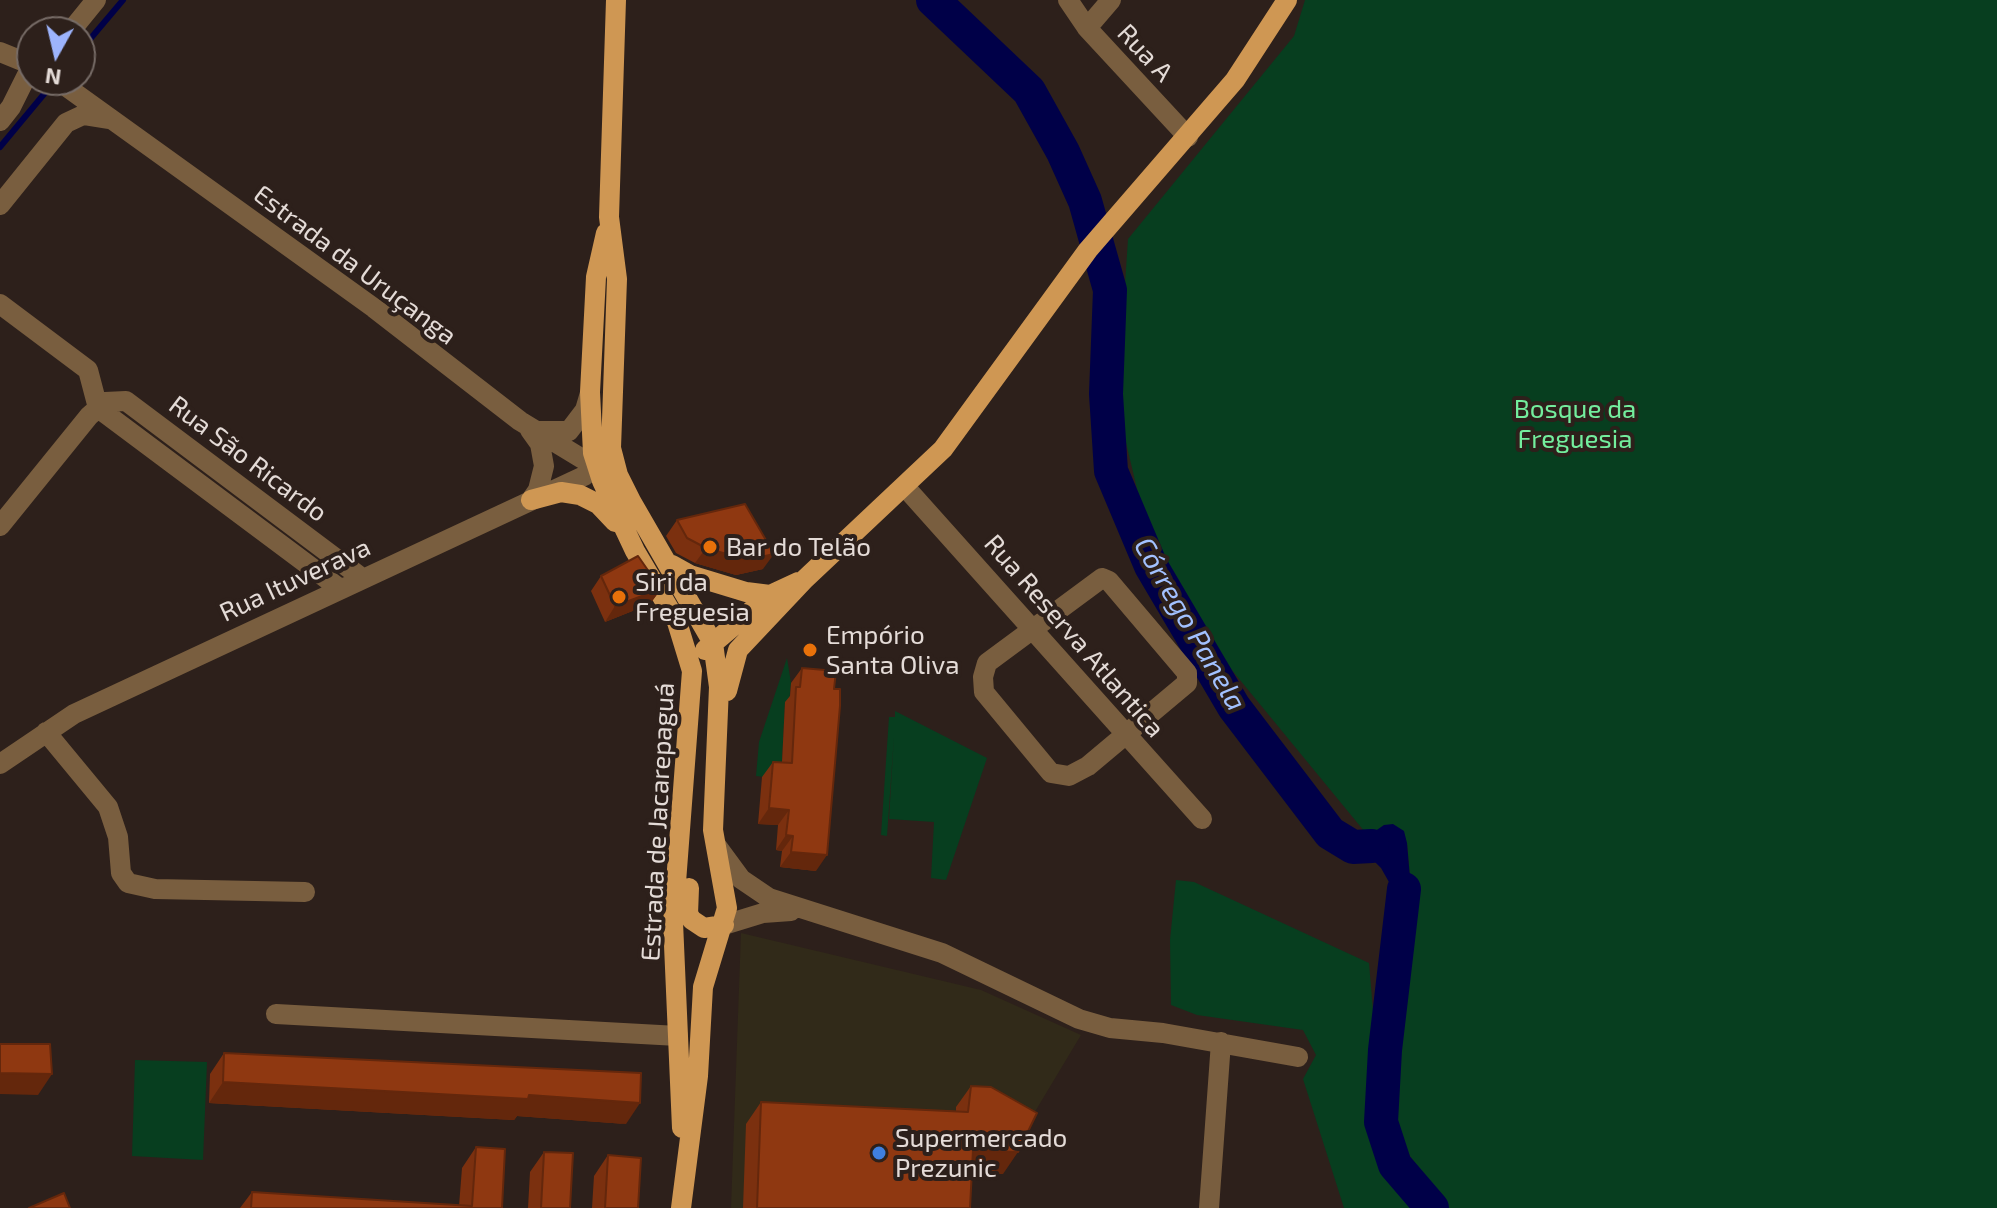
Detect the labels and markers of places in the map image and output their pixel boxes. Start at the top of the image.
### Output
place label: Bar do Telão [726,531,871,563]
marker: Bar do Telão [701,538,719,556]
place label: Siri da Freguesia [635,566,750,628]
marker: Siri da Freguesia [610,588,628,606]
place label: Empório Santa Oliva [826,619,959,680]
marker: Empório Santa Oliva [801,641,819,659]
place label: Supermercado Prezunic [895,1122,1067,1184]
marker: Supermercado Prezunic [870,1144,888,1162]

